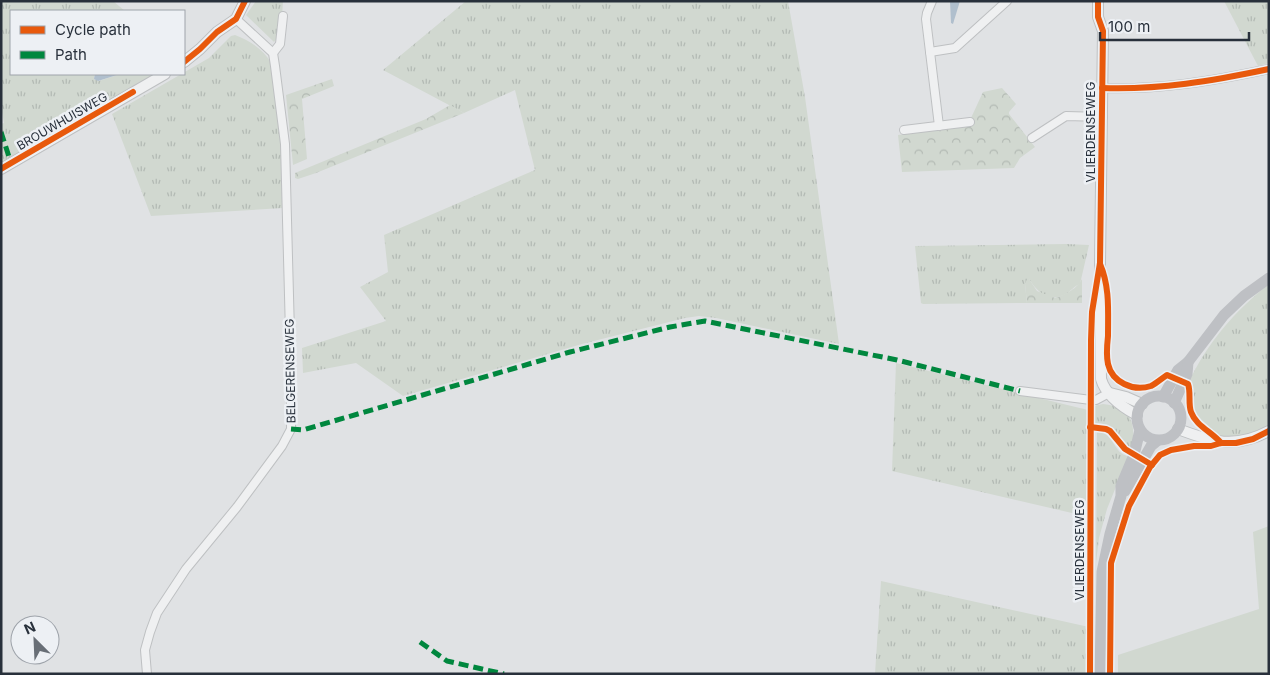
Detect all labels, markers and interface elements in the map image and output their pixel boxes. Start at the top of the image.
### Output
legend [10,10,185,75]
scale bar [1100,10,1249,42]
text: 100 m [1108,17,1150,36]
text: Cycle path [55,20,131,39]
text: Path [55,45,87,64]
street label: VLIERDENSEWEG [1083,81,1098,183]
street label: BROUWHUISWEG [14,89,110,153]
street label: BELGERENSEWEG [282,319,298,423]
street label: VLIERDENSEWEG [1072,499,1087,601]
north arrow [10,615,60,665]
text: N [21,618,38,638]

